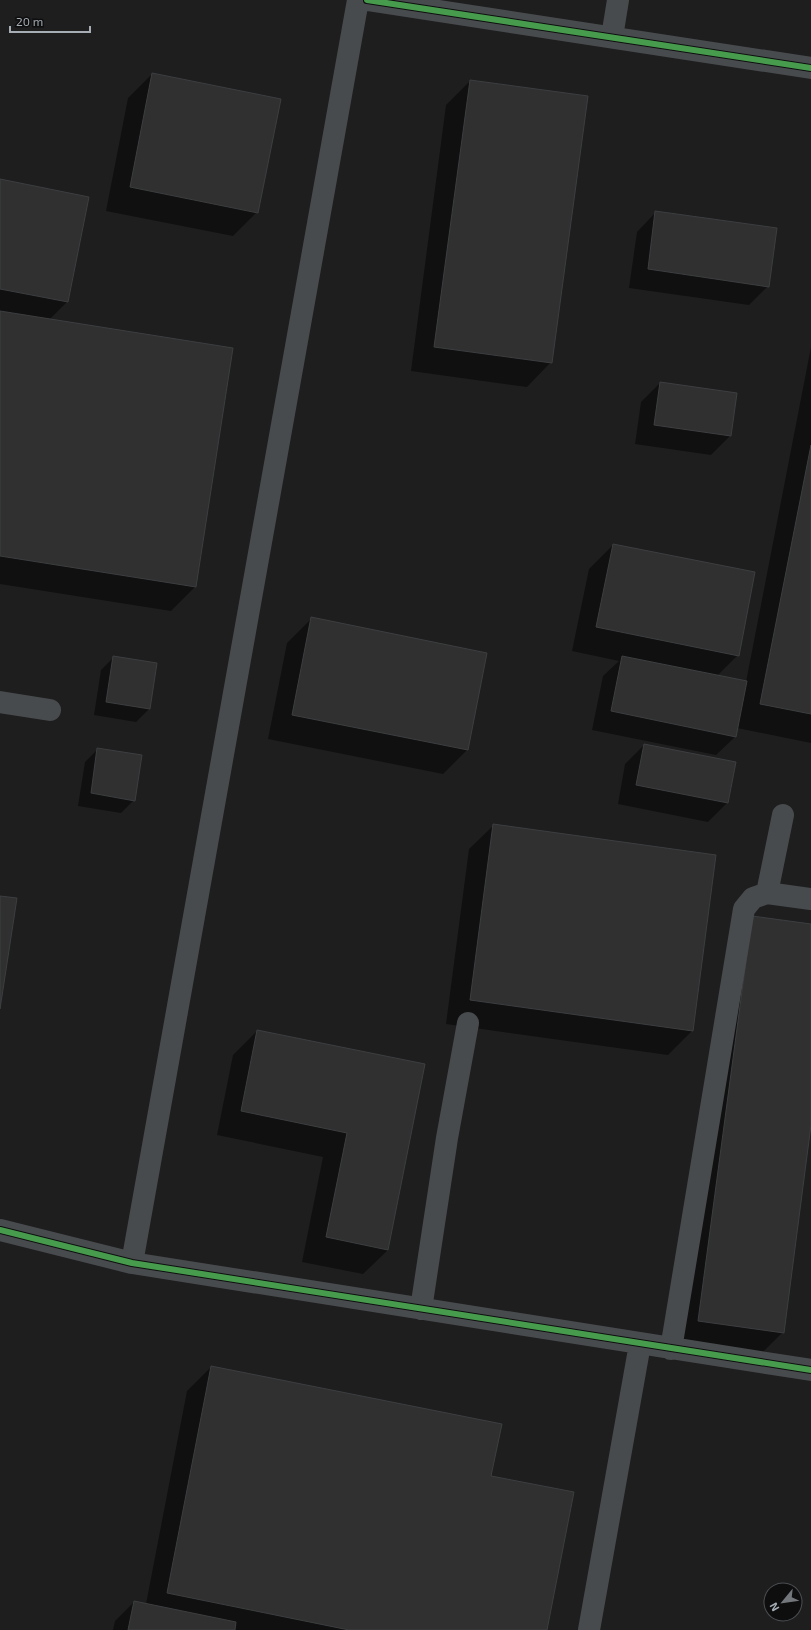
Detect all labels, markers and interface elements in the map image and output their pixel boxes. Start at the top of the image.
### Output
scale bar [10,8,90,34]
text: 20 m [16,14,43,28]
north arrow [763,1582,803,1622]
text: N [766,1600,781,1614]

